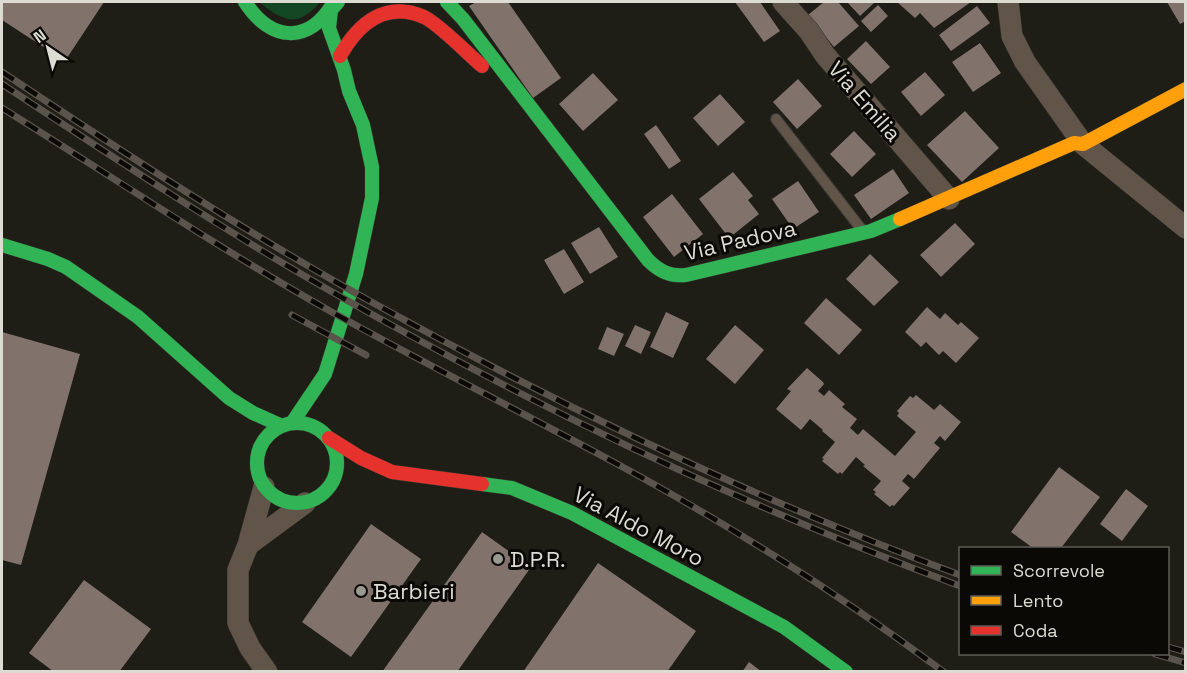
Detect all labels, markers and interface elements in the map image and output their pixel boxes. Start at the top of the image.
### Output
north arrow [18,18,78,78]
text: N [29,24,50,48]
street label: Via Emilia [822,55,908,147]
street label: Via Padova [681,213,799,266]
street label: Via Aldo Moro [569,480,709,572]
place label: D.P.R. [510,545,565,573]
legend [959,547,1169,655]
marker: D.P.R. [491,552,505,566]
text: Scorrevole [1013,559,1105,582]
place label: Barbieri [373,577,455,605]
marker: Barbieri [354,584,368,598]
text: Lento [1013,589,1063,612]
text: Coda [1013,619,1058,642]

